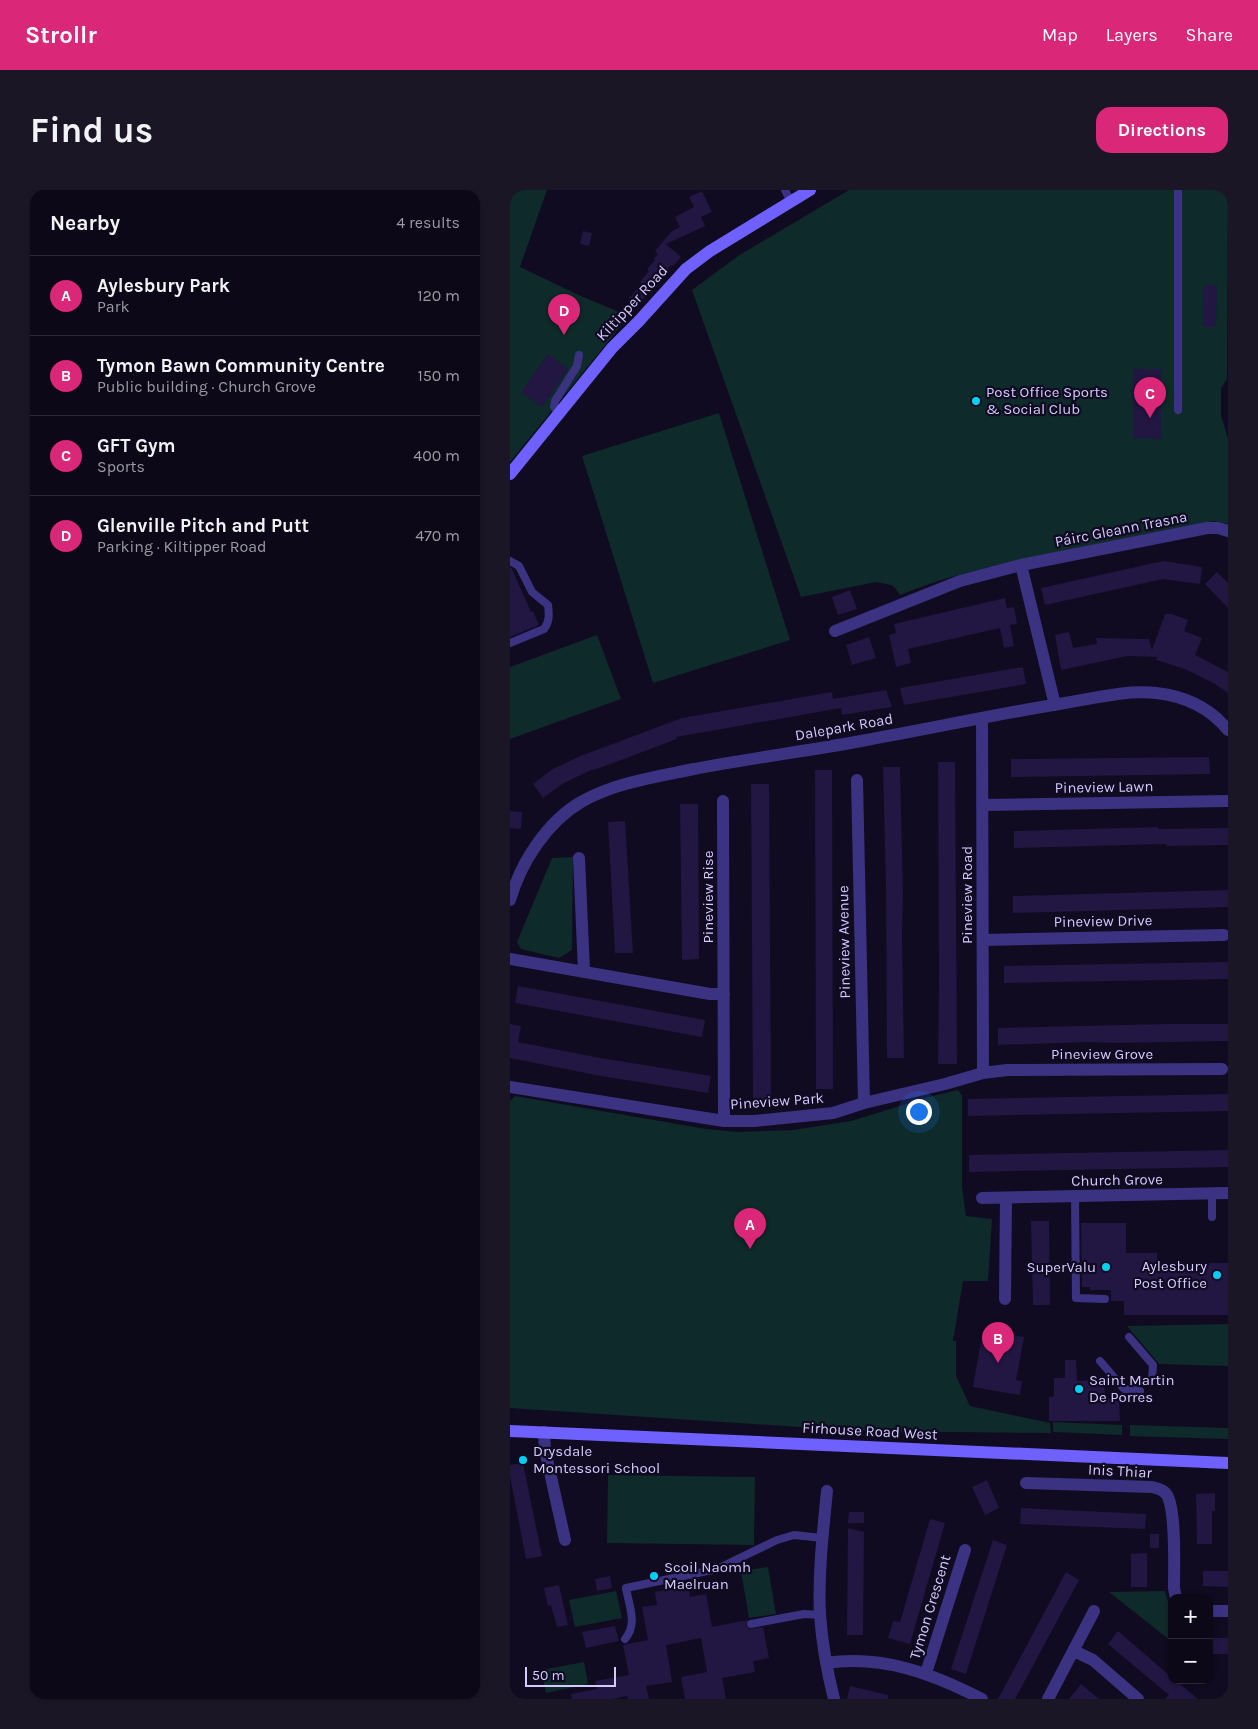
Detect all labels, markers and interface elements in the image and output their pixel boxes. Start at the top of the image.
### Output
text: Strollr [25,21,97,49]
text: Map [1042,24,1078,46]
text: Layers [1106,24,1158,46]
text: Share [1186,24,1233,46]
button: Directions [1096,107,1228,153]
text: Find us [30,110,153,151]
text: Nearby [50,211,120,235]
text: 4 results [396,213,460,232]
street label: Kiltipper Road [592,262,672,344]
text: Aylesbury Park [97,275,230,297]
text: A [61,286,71,305]
text: 120 m [417,286,460,305]
pin: D [548,294,580,335]
text: Park [97,297,129,316]
text: Tymon Bawn Community Centre [97,355,385,377]
text: B [61,366,71,385]
text: 150 m [417,366,460,385]
text: Public building · Church Grove [97,377,316,396]
pin: C [1134,377,1166,418]
place label: Post Office Sports & Social Club [986,383,1108,418]
marker: Post Office Sports & Social Club [970,395,982,407]
text: GFT Gym [97,435,176,457]
text: C [61,446,71,465]
text: 400 m [413,446,460,465]
text: Sports [97,457,145,476]
street label: Páirc Gleann Trasna [1053,507,1189,551]
text: Glenville Pitch and Putt [97,515,309,537]
text: D [61,526,71,545]
text: 470 m [415,526,460,545]
text: Parking · Kiltipper Road [97,537,266,556]
street label: Dalepark Road [794,710,894,744]
street label: Pineview Lawn [1054,777,1154,797]
street label: Pineview Road [958,846,976,944]
street label: Pineview Rise [699,851,717,943]
street label: Pineview Avenue [834,885,854,999]
street label: Pineview Drive [1053,911,1153,931]
street label: Pineview Grove [1051,1045,1153,1063]
street label: Pineview Park [729,1089,825,1113]
your location [906,1099,932,1125]
street label: Church Grove [1071,1170,1163,1190]
pin: A [734,1208,766,1249]
place label: Aylesbury Post Office [1134,1257,1207,1292]
place label: SuperValu [1026,1258,1096,1276]
marker: SuperValu [1100,1261,1112,1273]
marker: Aylesbury Post Office [1211,1269,1223,1281]
pin: B [982,1322,1014,1363]
place label: Saint Martin De Porres [1089,1371,1175,1406]
marker: Saint Martin De Porres [1073,1383,1085,1395]
street label: Firhouse Road West [802,1418,938,1444]
place label: Drysdale Montessori School [533,1442,660,1477]
marker: Drysdale Montessori School [517,1454,529,1466]
street label: Inis Thiar [1088,1460,1153,1482]
street label: Tymon Crescent [906,1552,955,1662]
place label: Scoil Naomh Maelruan [664,1558,751,1593]
marker: Scoil Naomh Maelruan [648,1570,660,1582]
map controls [1168,1594,1213,1684]
button: + [1168,1594,1213,1639]
button: − [1168,1639,1213,1684]
scale bar [525,1664,616,1687]
text: 50 m [532,1667,565,1684]

